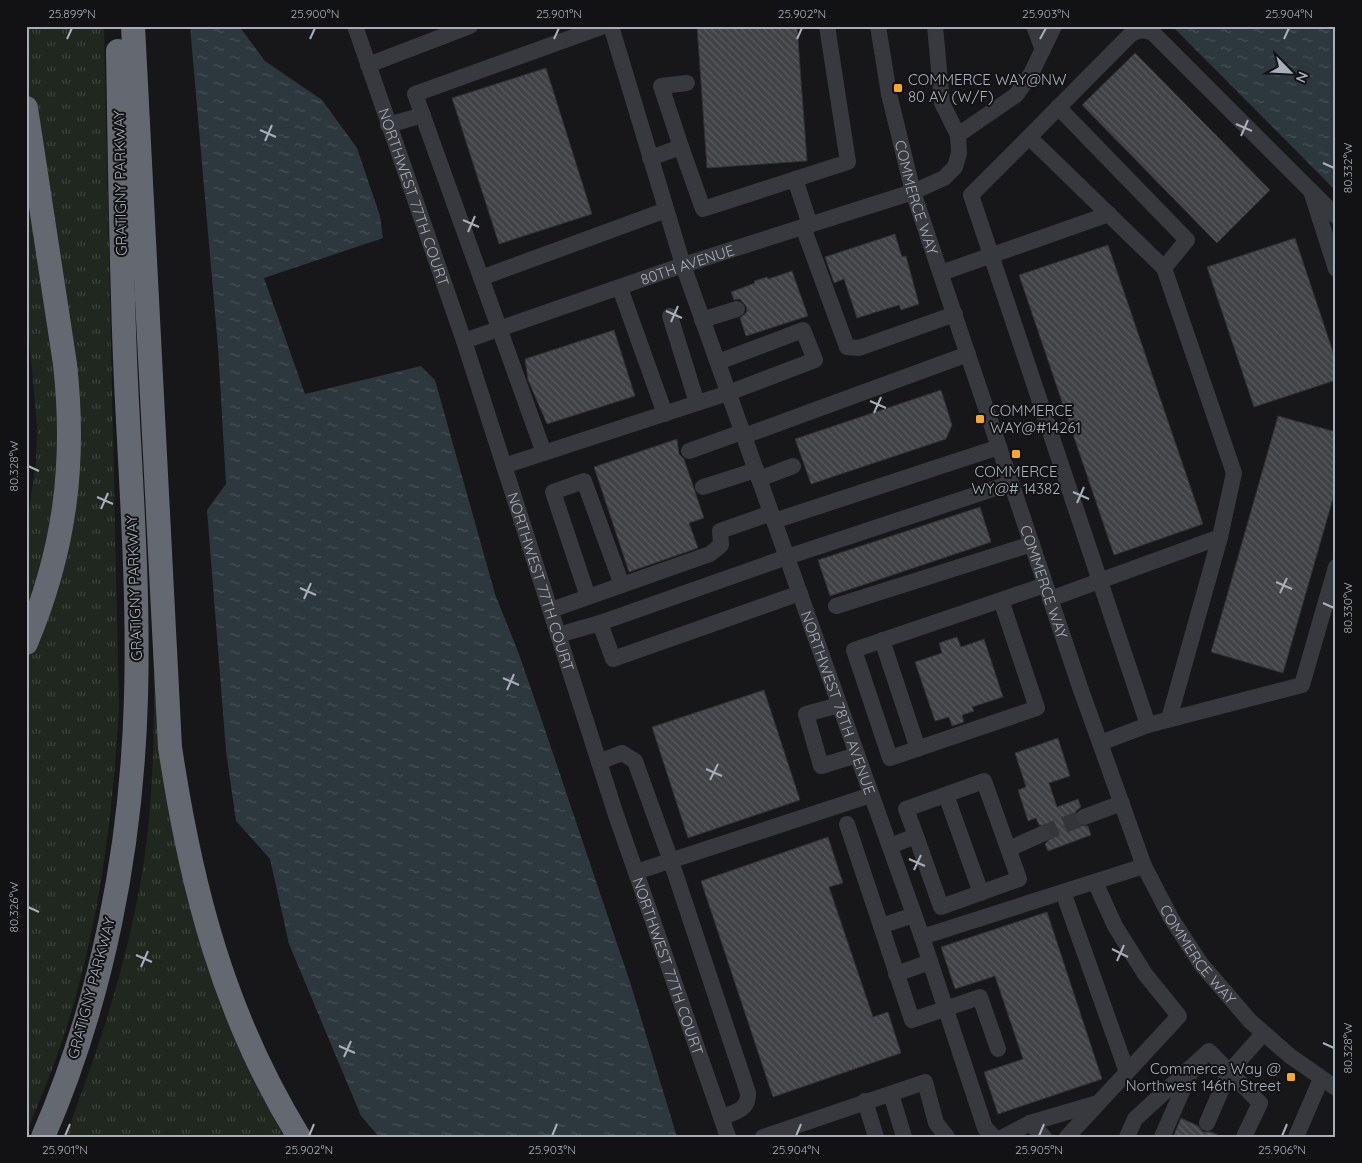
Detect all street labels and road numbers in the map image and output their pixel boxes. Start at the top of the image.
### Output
street label: NORTHWEST 77TH COURT [375,106,454,289]
street label: GRATIGNY PARKWAY [109,109,131,256]
street label: COMMERCE WAY [891,138,943,258]
street label: 80TH AVENUE [638,240,736,289]
street label: NORTHWEST 77TH COURT [504,490,579,674]
street label: GRATIGNY PARKWAY [122,514,146,661]
street label: COMMERCE WAY [1016,522,1073,641]
street label: NORTHWEST 78TH AVENUE [797,608,880,797]
street label: NORTHWEST 77TH COURT [629,875,708,1057]
street label: COMMERCE WAY [1156,901,1241,1008]
street label: GRATIGNY PARKWAY [63,915,119,1061]

